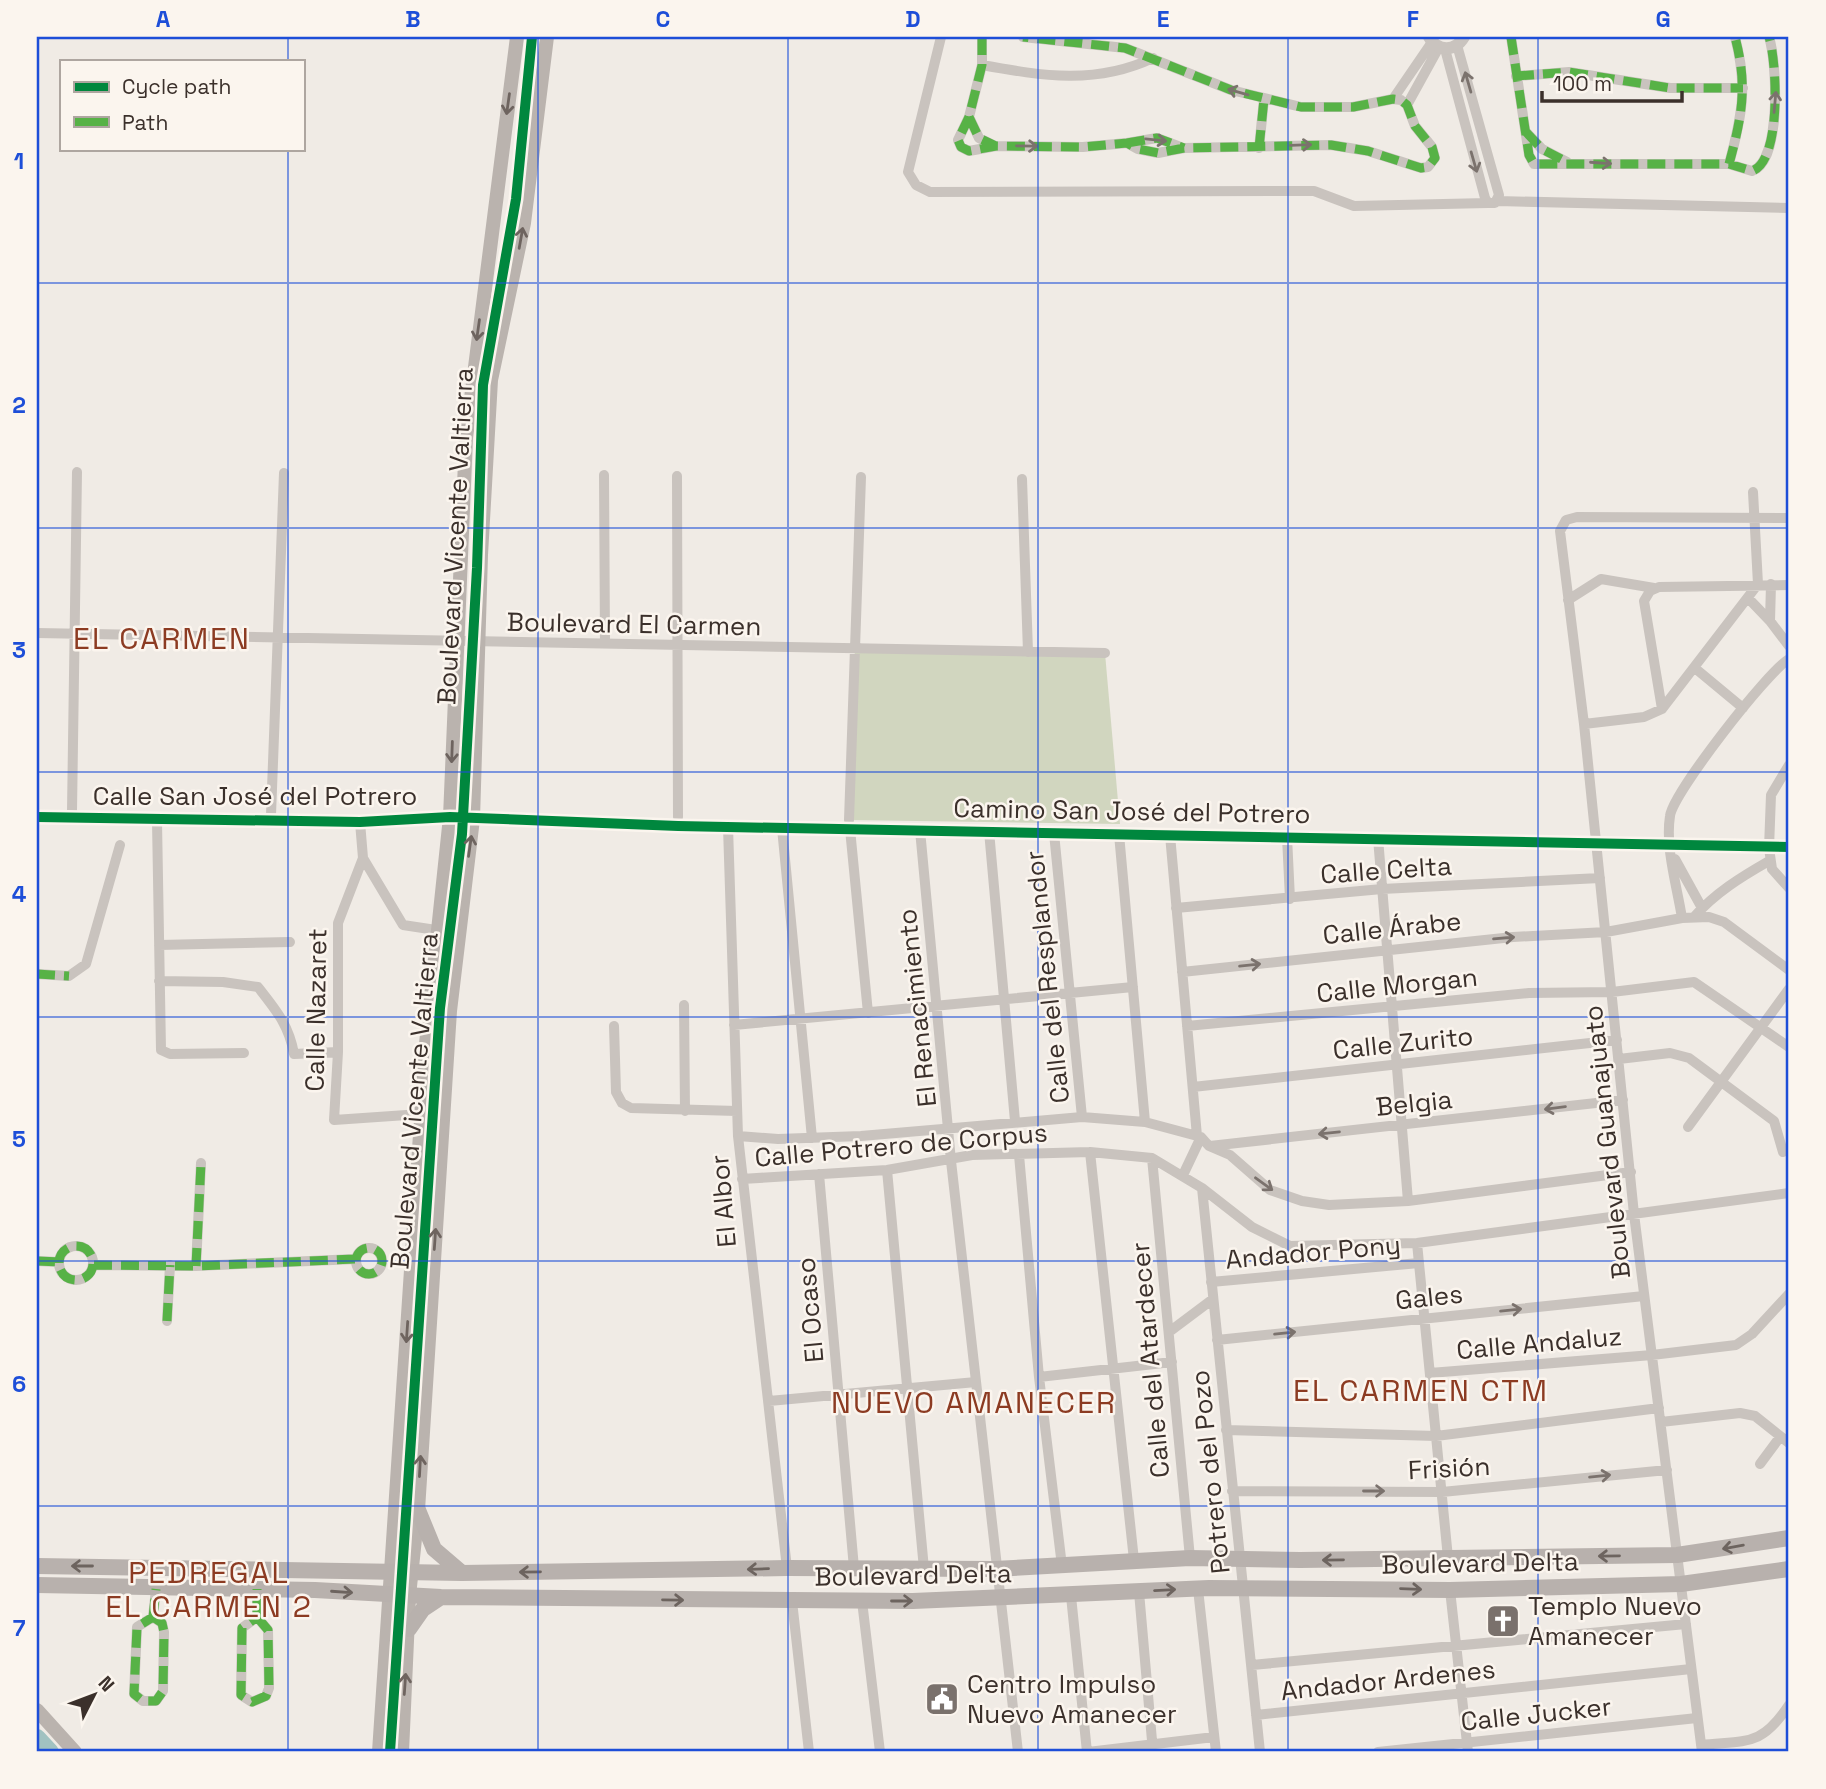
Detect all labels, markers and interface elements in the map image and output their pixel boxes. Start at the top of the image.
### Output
text: A [156,4,171,34]
text: B [405,4,421,34]
text: C [656,4,670,34]
text: D [905,4,921,34]
text: E [1157,4,1169,34]
text: F [1407,4,1419,34]
text: G [1655,4,1671,34]
legend [60,60,304,150]
scale bar [1542,60,1682,104]
text: 100 m [1553,70,1612,97]
one-way arrow [1461,71,1474,94]
text: Cycle path [122,73,231,100]
one-way arrow [1227,84,1249,97]
one-way arrow [1769,91,1782,114]
one-way arrow [501,93,514,115]
text: Path [122,109,168,136]
one-way arrow [1144,133,1167,146]
one-way arrow [1015,139,1038,153]
one-way arrow [1289,139,1312,152]
text: 1 [14,146,24,176]
one-way arrow [1469,151,1482,173]
one-way arrow [1589,157,1612,170]
one-way arrow [515,227,528,250]
one-way arrow [471,318,484,341]
street label: Boulevard Vicente Valtierra [429,366,481,706]
text: 2 [12,390,26,420]
street label: Boulevard El Carmen [506,605,762,643]
district label: EL CARMEN [73,619,251,658]
text: 3 [12,635,26,665]
one-way arrow [446,741,459,764]
street label: Calle San José del Potrero [93,779,417,813]
street label: Camino San José del Potrero [953,791,1311,831]
one-way arrow [463,835,476,858]
street label: Calle Celta [1319,848,1453,892]
street label: Calle del Resplandor [1017,849,1077,1105]
text: 4 [12,879,27,909]
street label: Calle Árabe [1321,904,1463,952]
street label: El Renacimiento [890,907,944,1109]
street label: Calle Nazaret [298,928,334,1092]
street label: Boulevard Vicente Valtierra [382,931,446,1271]
one-way arrow [1492,931,1515,944]
one-way arrow [1238,958,1261,971]
street label: Calle Morgan [1315,960,1479,1010]
street label: Boulevard Guanajuato [1576,1004,1638,1280]
street label: Calle Zurito [1331,1019,1475,1067]
street label: Belgia [1374,1082,1454,1124]
one-way arrow [1545,1102,1567,1115]
street label: Calle Potrero de Corpus [753,1115,1049,1175]
text: 5 [12,1124,26,1154]
one-way arrow [1319,1127,1341,1140]
street label: El Albor [702,1153,744,1249]
one-way arrow [1254,1177,1273,1192]
street label: Andador Pony [1224,1227,1402,1277]
one-way arrow [429,1229,442,1251]
street label: Calle del Atardecer [1123,1241,1177,1479]
street label: El Ocaso [788,1256,832,1364]
street label: Gales [1394,1277,1464,1317]
one-way arrow [1500,1303,1522,1316]
street label: Calle Andaluz [1455,1319,1623,1367]
one-way arrow [400,1321,413,1343]
one-way arrow [1273,1326,1296,1339]
street label: Potrero del Pozo [1182,1368,1238,1576]
text: 6 [12,1369,26,1399]
district label: EL CARMEN CTM [1293,1371,1549,1410]
district label: NUEVO AMANECER [831,1383,1117,1422]
street label: Frisión [1407,1449,1491,1487]
one-way arrow [413,1455,426,1478]
one-way arrow [1588,1469,1611,1482]
one-way arrow [1362,1485,1385,1498]
one-way arrow [1722,1541,1745,1554]
street label: Boulevard Delta [1381,1544,1579,1582]
one-way arrow [1598,1549,1621,1563]
district label: PEDREGAL EL CARMEN 2 [105,1553,313,1626]
one-way arrow [1321,1553,1344,1567]
street label: Boulevard Delta [814,1556,1012,1594]
one-way arrow [71,1560,94,1573]
one-way arrow [747,1563,770,1576]
one-way arrow [519,1565,542,1579]
one-way arrow [1399,1582,1422,1595]
one-way arrow [1153,1584,1176,1597]
one-way arrow [330,1586,353,1599]
place label: Templo Nuevo Amanecer [1528,1589,1702,1653]
one-way arrow [662,1593,685,1607]
one-way arrow [891,1594,914,1608]
church icon: Templo Nuevo Amanecer [1484,1602,1522,1640]
text: 7 [13,1613,26,1643]
street label: Andador Ardenes [1279,1652,1497,1708]
north arrow [60,1660,130,1730]
place label: Centro Impulso Nuevo Amanecer [967,1667,1177,1731]
text: N [93,1671,120,1697]
one-way arrow [398,1673,411,1696]
public building icon: Centro Impulso Nuevo Amanecer [923,1680,961,1718]
street label: Calle Jucker [1459,1689,1613,1739]

